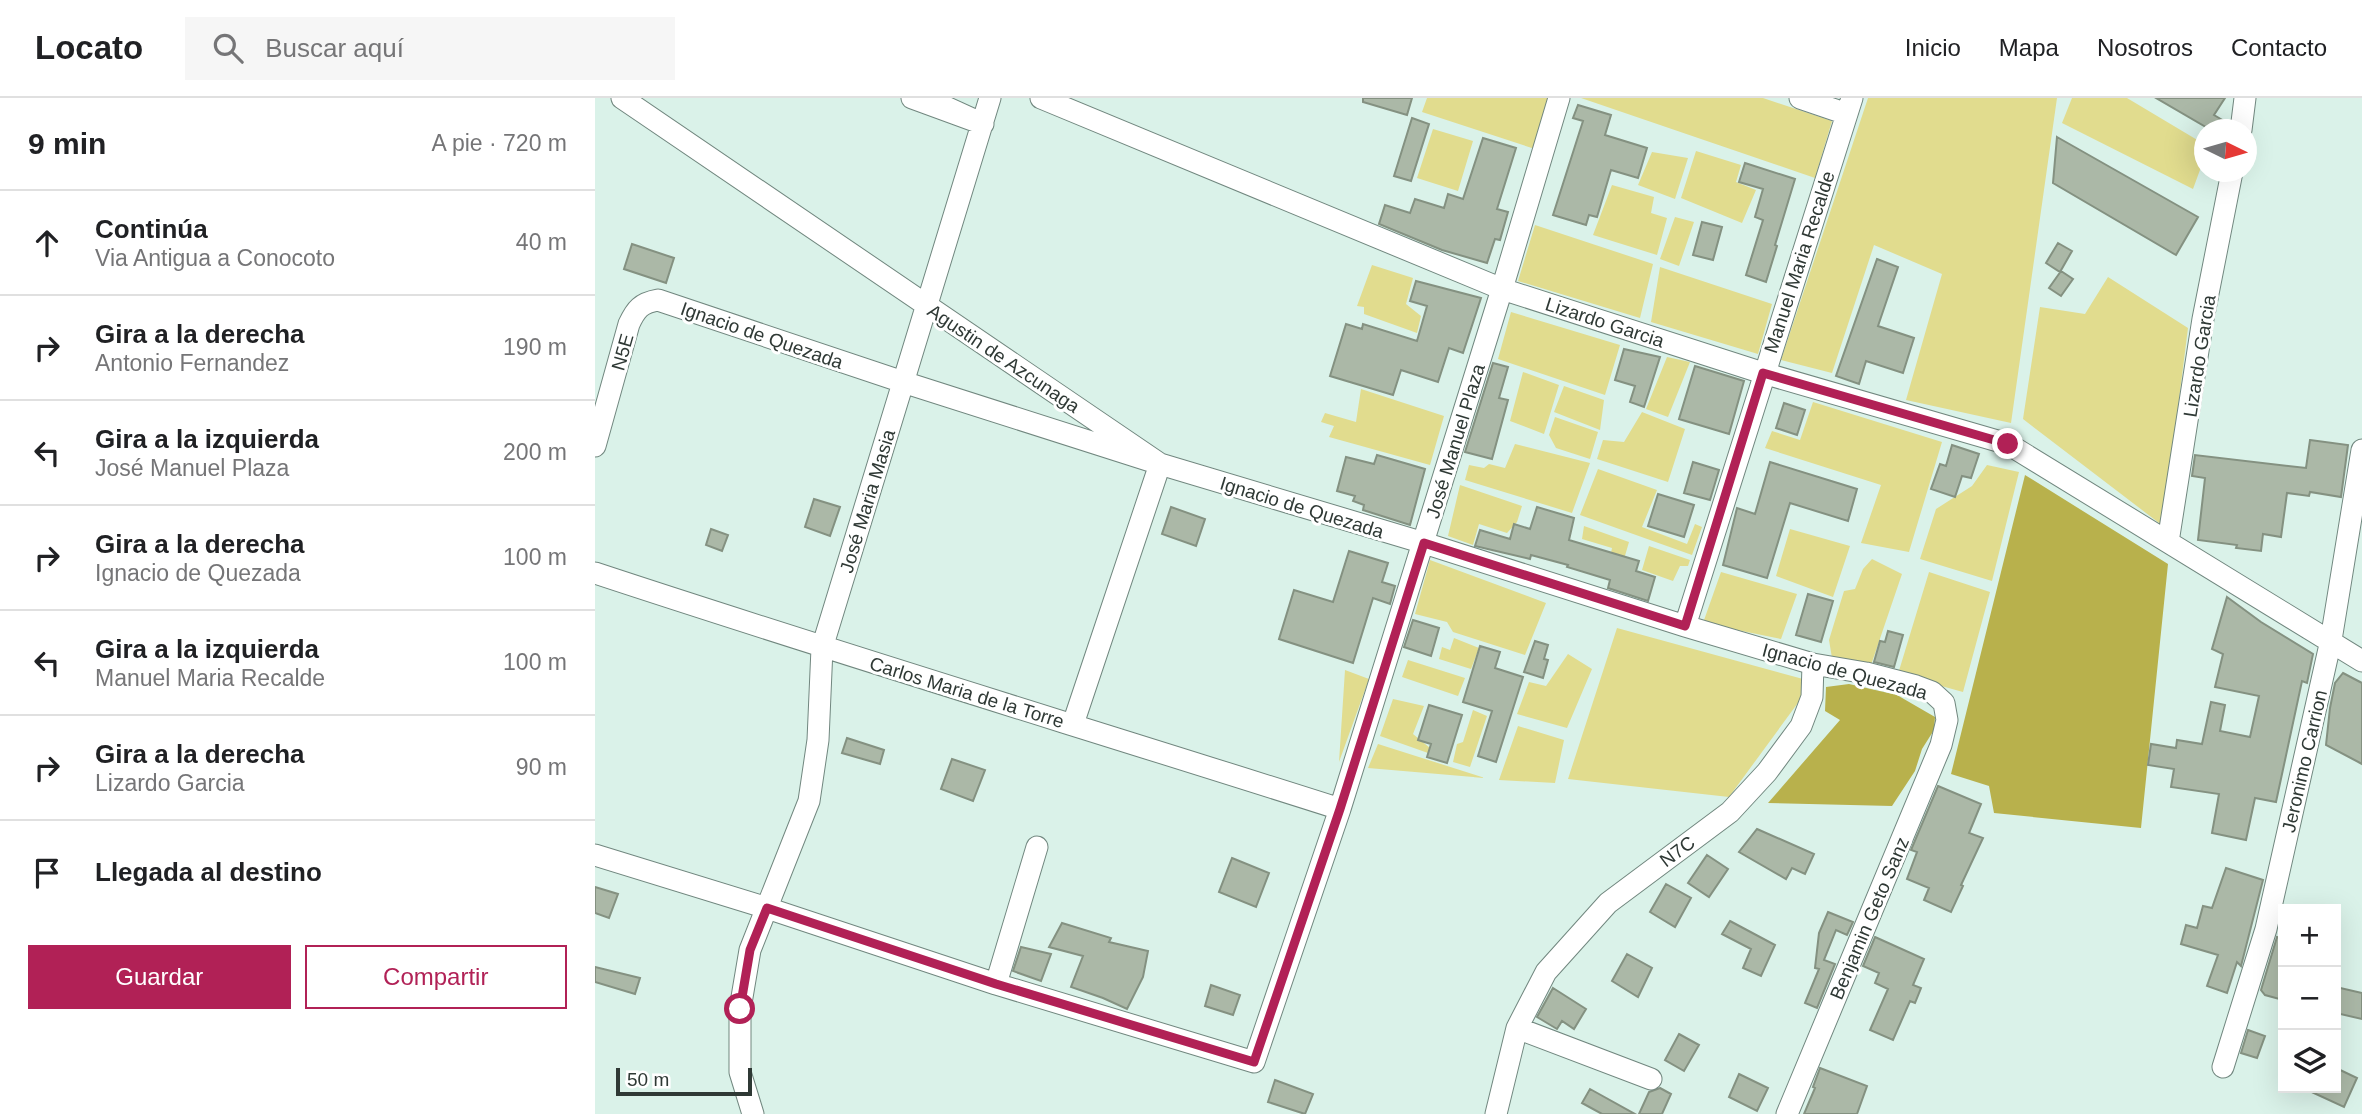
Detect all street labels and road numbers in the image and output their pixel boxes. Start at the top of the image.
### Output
street label: Manuel Maria Recalde [1760,169,1839,356]
street label: Lizardo Garcia [1543,293,1667,352]
street label: Lizardo Garcia [2179,293,2220,419]
street label: Ignacio de Quezada [678,298,846,373]
street label: Agustin de Azcunaga [924,300,1084,417]
street label: N5E [607,331,638,373]
street label: José Manuel Plaza [1422,361,1489,521]
street label: José Maria Masia [836,426,899,575]
street label: Ignacio de Quezada [1217,473,1387,543]
street label: Ignacio de Quezada [1760,639,1930,704]
street label: Carlos Maria de la Torre [867,653,1067,732]
street label: Jeronimo Carrion [2278,688,2331,834]
street label: N7C [1656,832,1699,871]
street label: Benjamin Geto Sanz [1826,834,1913,1003]

